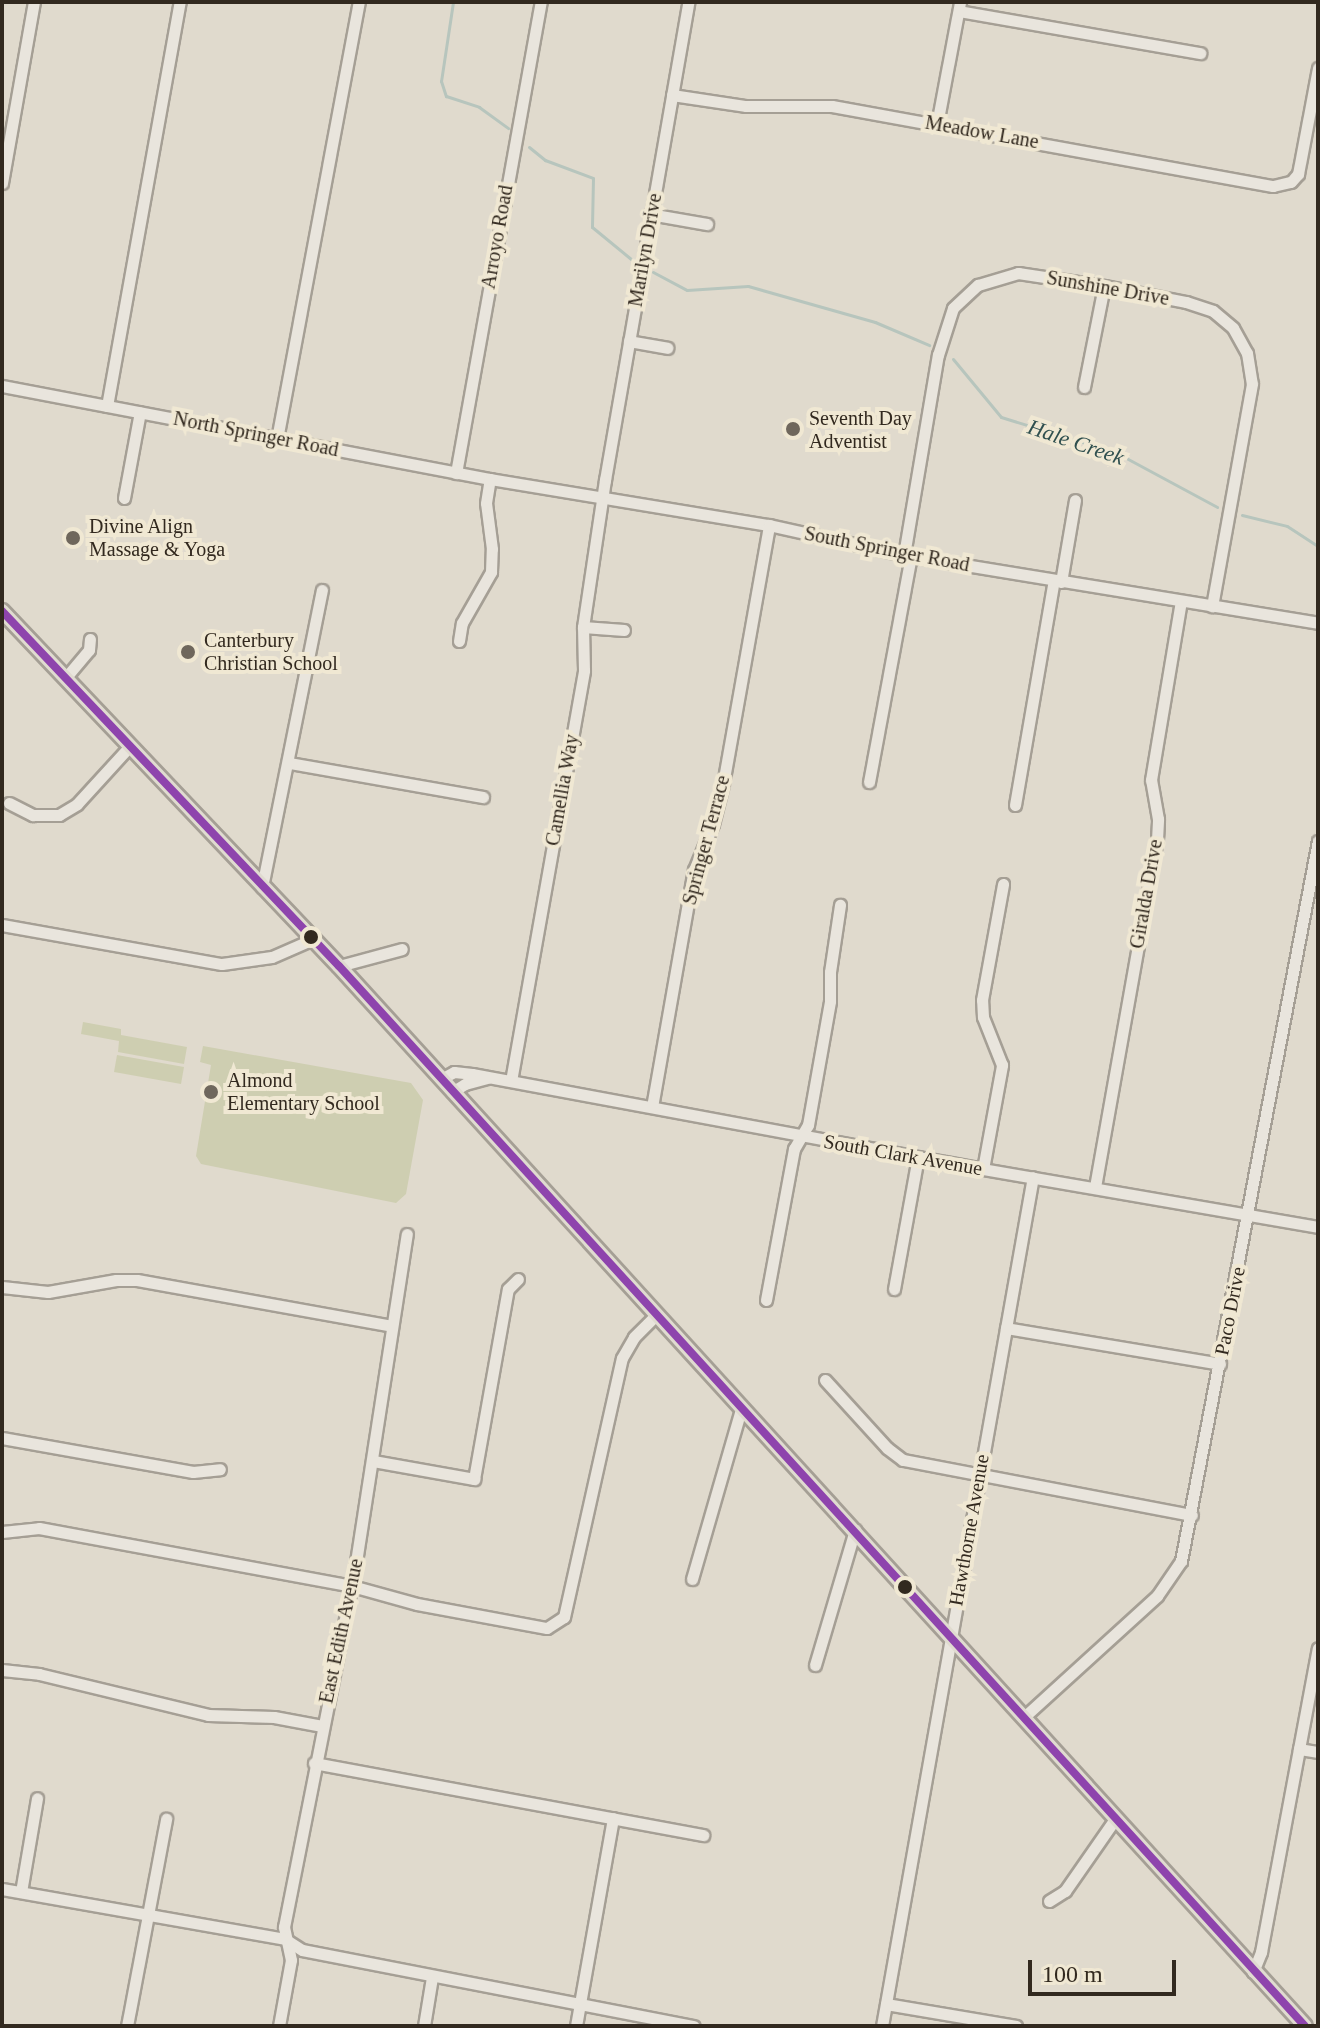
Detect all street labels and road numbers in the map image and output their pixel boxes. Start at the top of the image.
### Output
street label: Meadow Lane [923,110,1041,154]
street label: Arroyo Road [476,183,518,291]
street label: Marilyn Drive [623,191,667,309]
street label: Sunshine Drive [1045,265,1171,311]
street label: North Springer Road [171,406,341,462]
street label: South Springer Road [802,521,972,577]
street label: Camellia Way [540,732,584,848]
street label: Springer Terrace [677,772,735,908]
street label: Giralda Drive [1125,838,1167,950]
street label: South Clark Avenue [821,1129,985,1181]
street label: Paco Drive [1210,1265,1250,1357]
street label: Hawthorne Avenue [944,1452,994,1608]
street label: East Edith Avenue [314,1556,368,1706]

